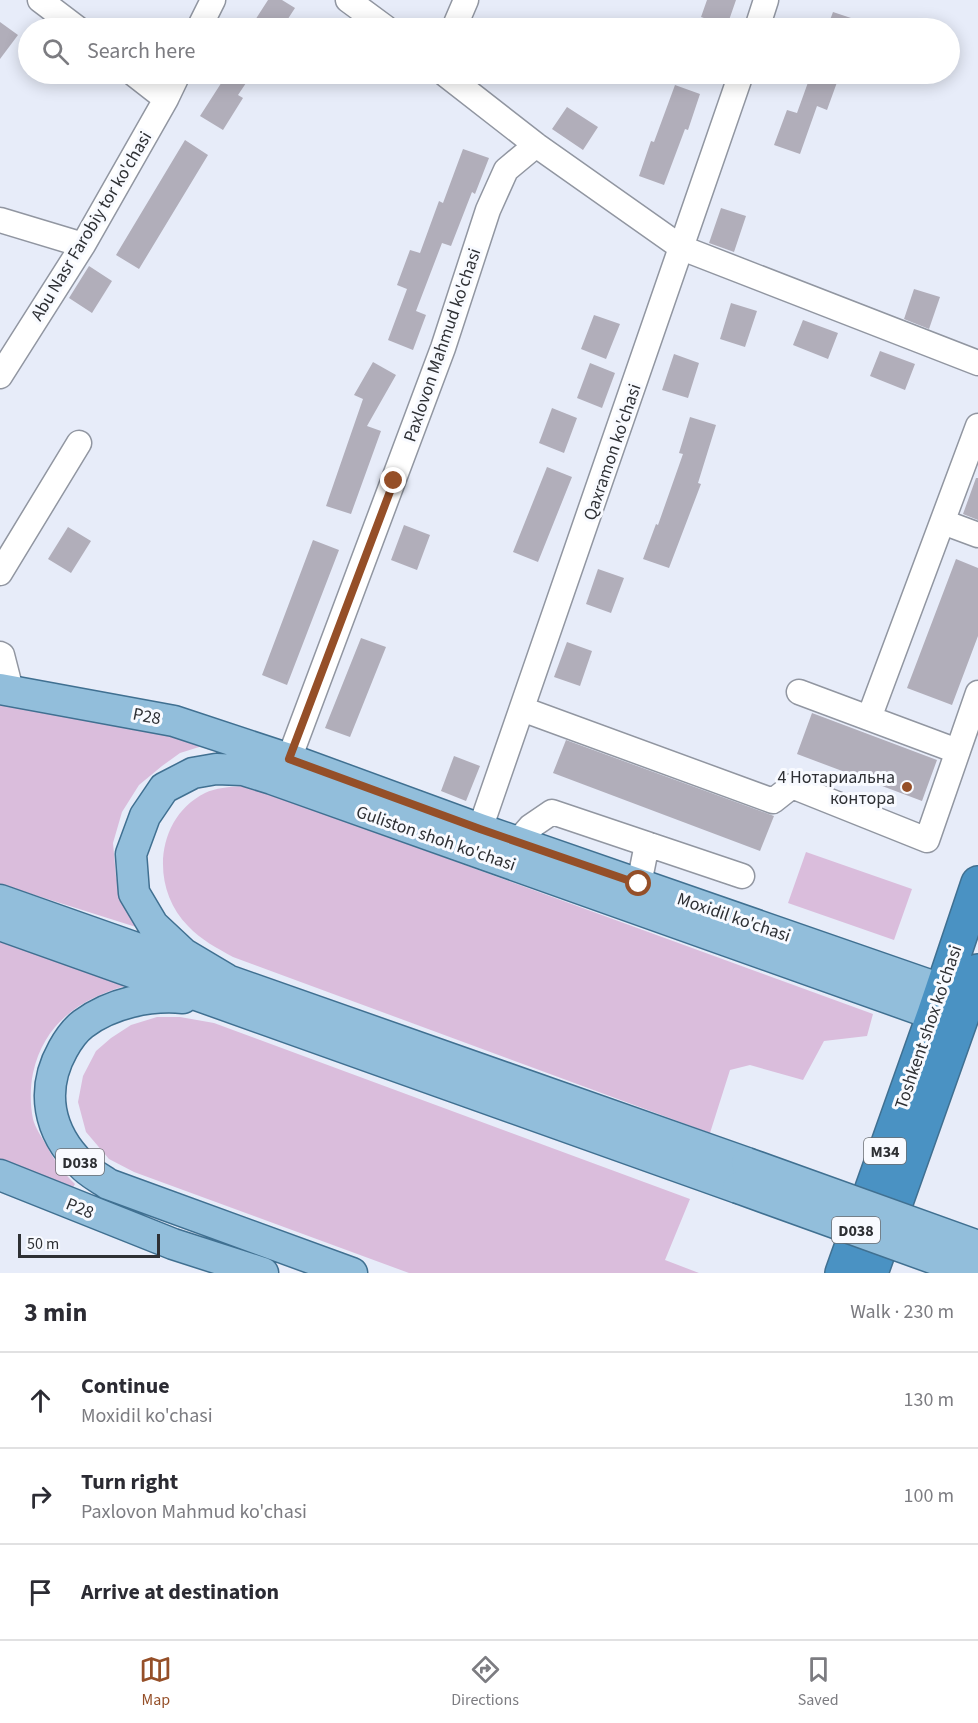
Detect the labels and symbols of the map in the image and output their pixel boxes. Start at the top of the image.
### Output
street label: Abu Nasr Farobiy tor ko'chasi [25,127,158,326]
street label: Paxlovon Mahmud ko'chasi [398,245,487,445]
street label: Qaxramon ko'chasi [577,381,648,524]
route end [380,467,406,493]
street label: Р28 [131,702,163,731]
place label: 4 Нотариальна контора [777,765,895,811]
marker: 4 Нотариальна контора [900,780,914,794]
street label: Guliston shoh ko'chasi [353,799,519,878]
route start [625,870,651,896]
street label: Moxidil ko'chasi [674,886,794,949]
street label: Toshkent shox ko'chasi [889,942,968,1112]
road number: M34 [864,1138,906,1164]
road number: D038 [56,1149,104,1175]
street label: Р28 [62,1192,98,1225]
road number: D038 [832,1217,880,1243]
scale bar [18,1231,160,1258]

